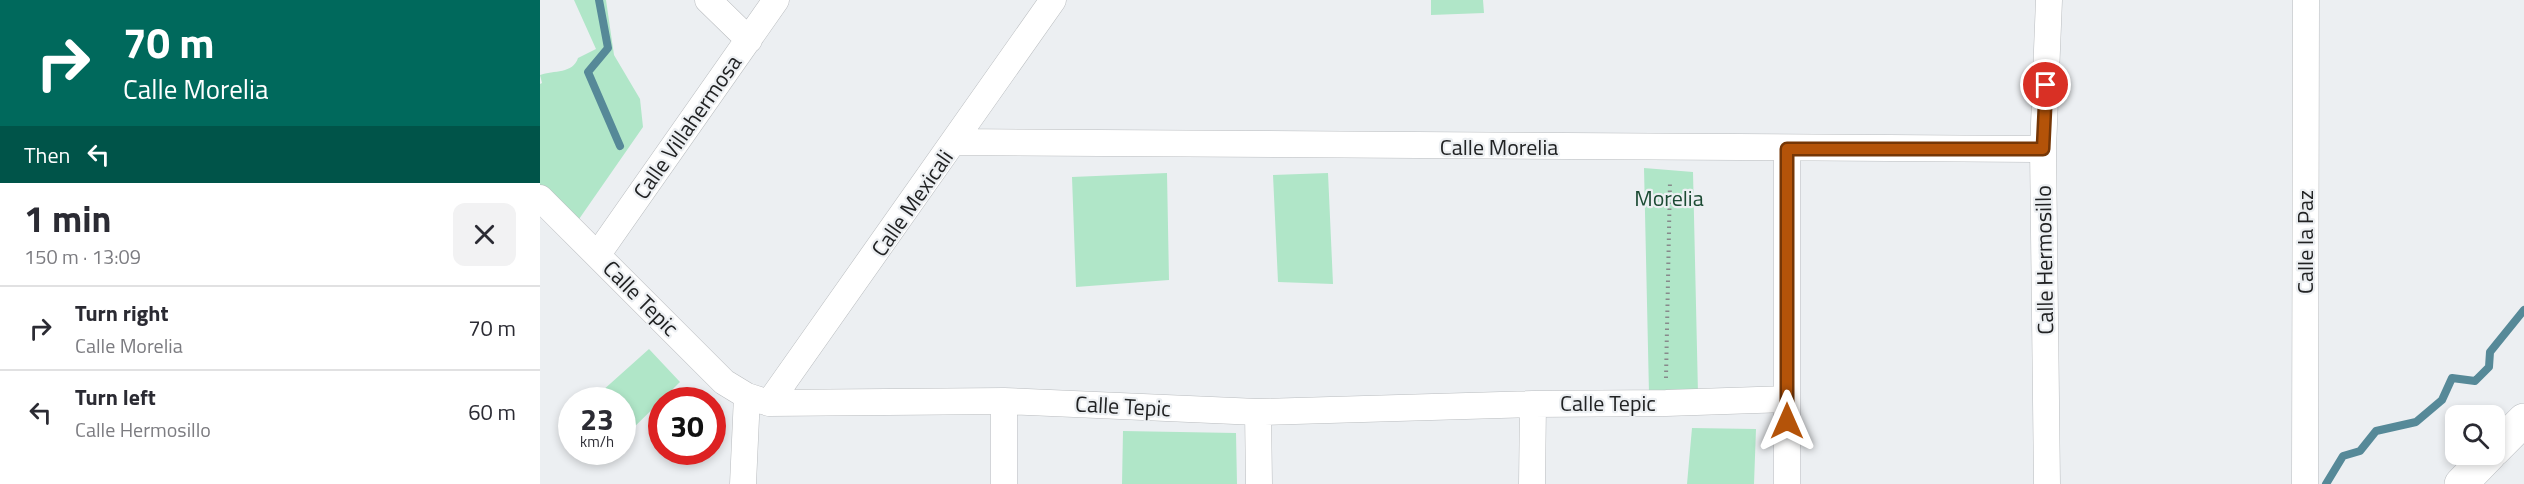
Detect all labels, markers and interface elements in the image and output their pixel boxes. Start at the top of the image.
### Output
text: 70 m [123,10,215,74]
icon: right [24,24,102,102]
street label: Calle Villahermosa [624,48,750,206]
pin [2020,59,2071,110]
text: Calle Morelia [123,68,268,109]
icon: arrive [2029,68,2062,101]
street label: Calle Morelia [1440,130,1558,164]
text: Then [24,138,70,172]
icon: left [82,138,115,171]
street label: Calle Mexicali [863,143,961,263]
park label: Morelia [1634,181,1704,215]
street label: Calle Hermosillo [2026,185,2062,335]
street label: Calle la Paz [2288,190,2322,294]
text: 1 min [24,191,111,246]
button: close [453,203,516,266]
text: 150 m · 13:09 [24,241,141,272]
street label: Calle Tepic [595,252,687,344]
text: Turn right [75,296,169,330]
text: 70 m [468,311,516,345]
icon: right [24,312,57,345]
text: Calle Morelia [75,330,183,361]
text: Turn left [75,380,156,414]
street label: Calle Tepic [1560,386,1656,420]
speed limit sign: 30 [648,387,726,465]
street label: Calle Tepic [1074,387,1172,425]
position arrow [1755,389,1819,453]
text: 60 m [468,395,516,429]
icon: left [24,396,57,429]
text: 23 [580,396,614,442]
map controls [2445,405,2505,465]
button: search [2445,405,2505,465]
text: Calle Hermosillo [75,414,211,445]
text: km/h [580,430,614,453]

